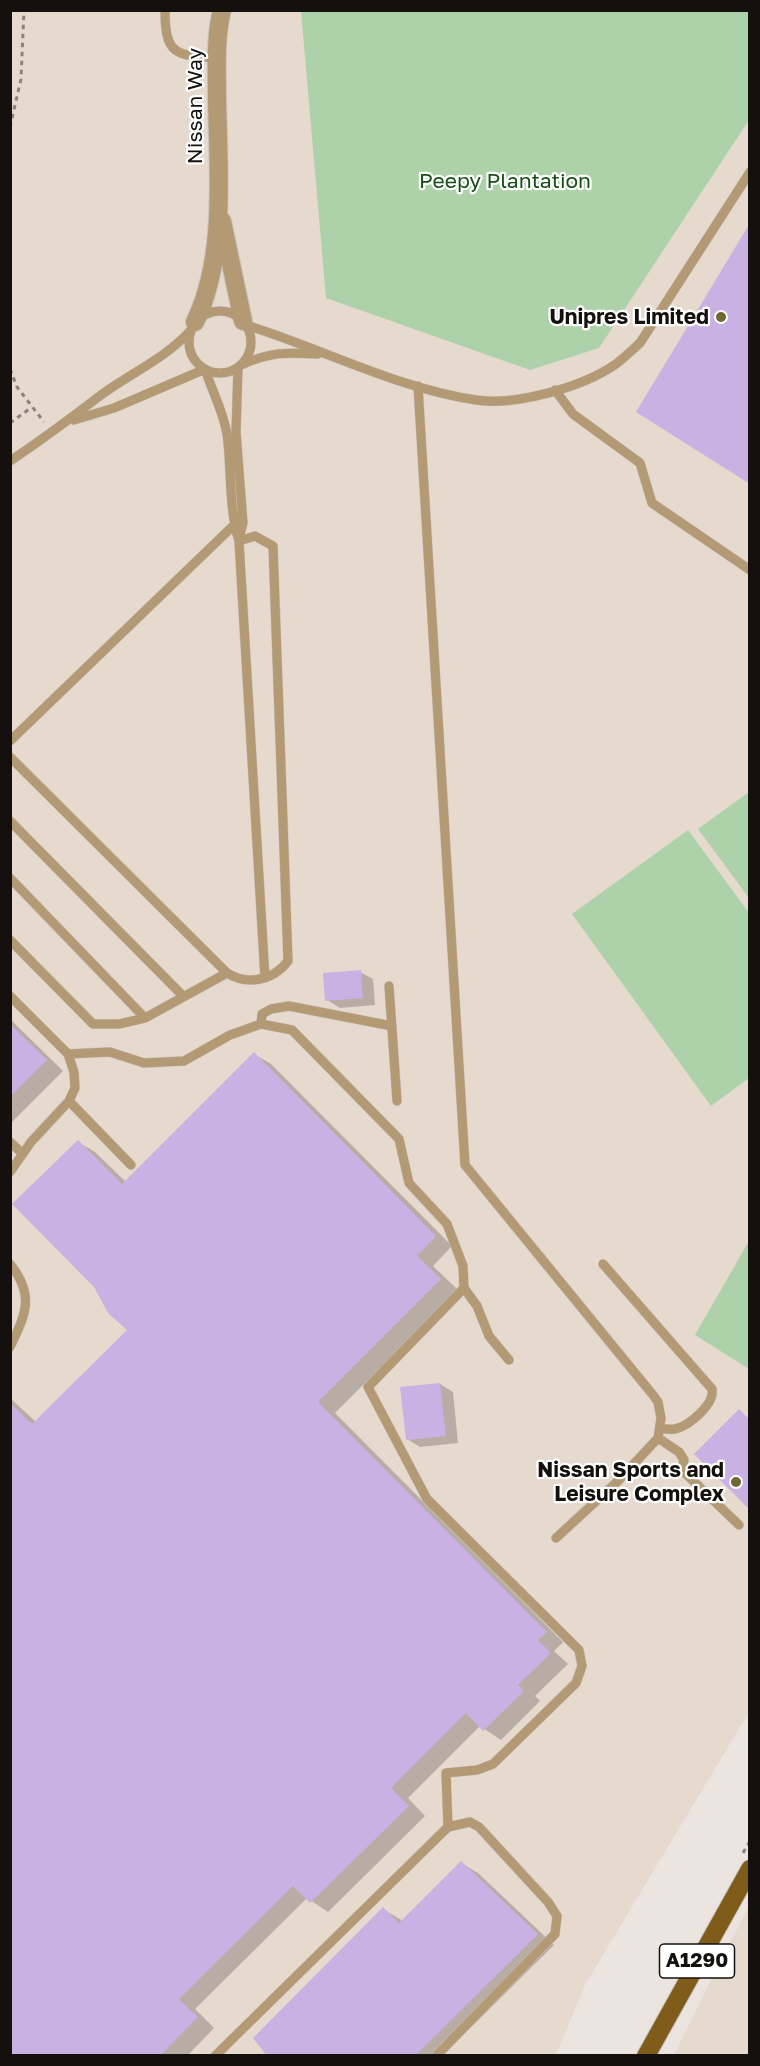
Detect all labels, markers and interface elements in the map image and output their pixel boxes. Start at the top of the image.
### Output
street label: Nissan Way [182,48,208,164]
park label: Peepy Plantation [419,168,591,194]
place label: Unipres Limited [549,304,709,330]
marker: Unipres Limited [714,310,728,324]
place label: Nissan Sports and Leisure Complex [537,1457,724,1507]
marker: Nissan Sports and Leisure Complex [729,1475,743,1489]
road number: A1290 [660,1944,734,1978]

